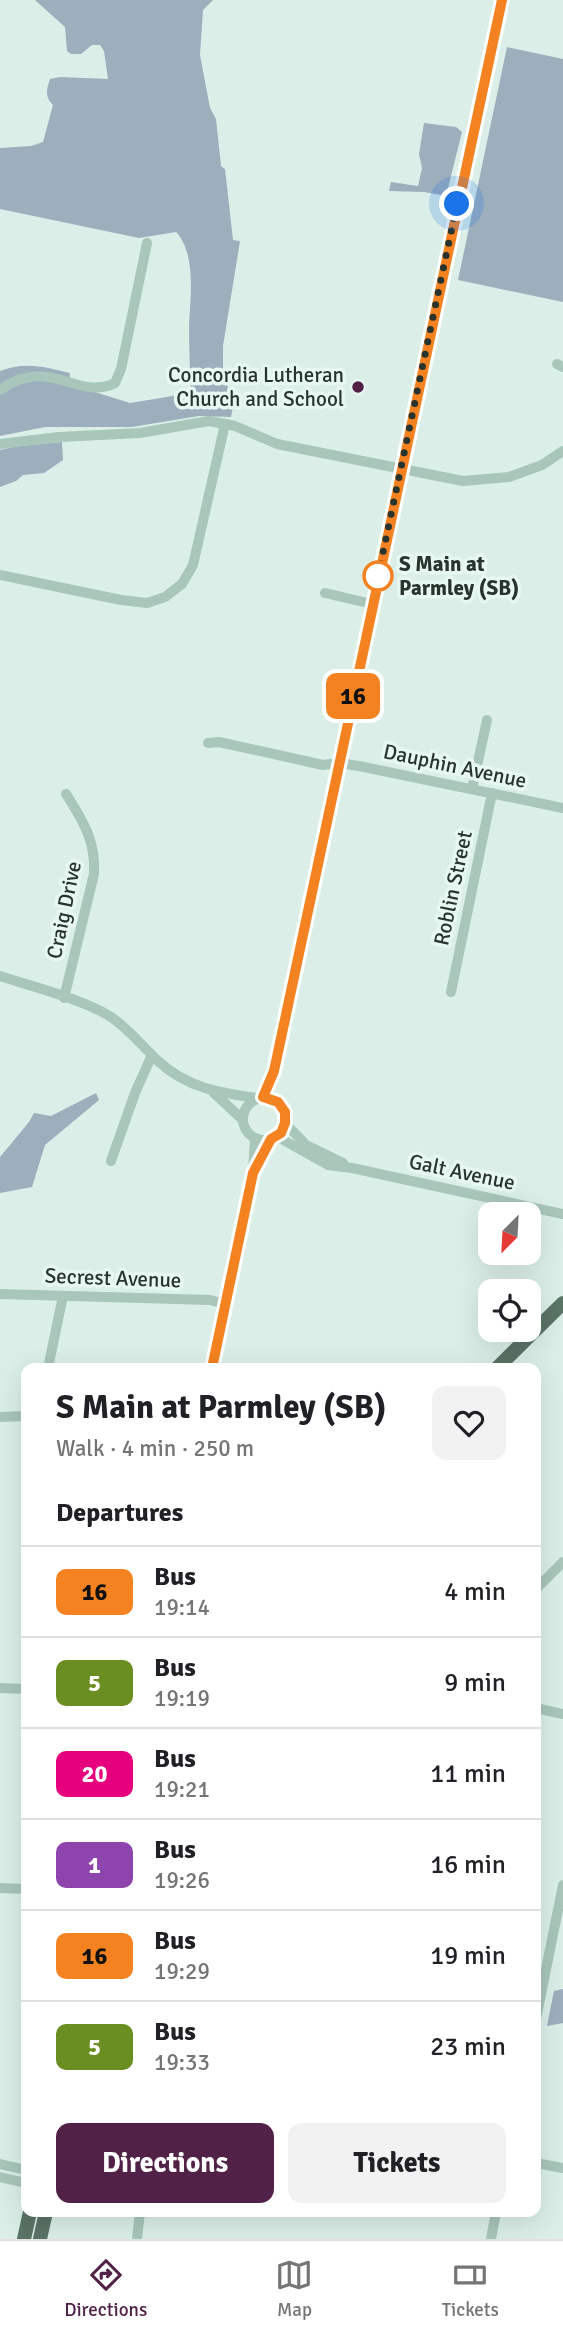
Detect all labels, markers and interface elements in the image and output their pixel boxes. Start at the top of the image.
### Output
your location [439,186,474,221]
place label: Concordia Lutheran Church and School [168,362,344,412]
marker: Concordia Lutheran Church and School [350,379,366,395]
place label: S Main at Parmley (SB) [399,551,519,601]
marker: S Main at Parmley (SB) [363,561,393,591]
line badge: 16 [322,673,384,719]
text: 16 [340,681,366,711]
street label: Dauphin Avenue [381,738,529,794]
street label: Roblin Street [428,828,478,948]
street label: Craig Drive [41,859,87,961]
street label: Galt Avenue [407,1148,517,1196]
north arrow [478,1202,541,1265]
map controls [478,1202,541,1342]
street label: Secrest Avenue [44,1263,182,1293]
button: locate [478,1279,541,1342]
button: heart [432,1386,506,1460]
text: S Main at Parmley (SB) [56,1387,386,1428]
text: Walk · 4 min · 250 m [56,1434,254,1463]
text: Departures [56,1497,183,1529]
text: Bus [154,1561,196,1593]
text: 4 min [444,1576,506,1608]
text: 16 [82,1577,107,1607]
text: 19:14 [154,1593,210,1622]
text: Bus [154,1652,196,1684]
text: 9 min [444,1667,506,1699]
text: 5 [88,1668,101,1698]
text: 19:19 [154,1684,210,1713]
text: Bus [154,1743,196,1775]
text: 11 min [430,1758,506,1790]
text: 20 [82,1759,107,1789]
text: 19:21 [154,1775,210,1804]
text: Bus [154,1834,196,1866]
text: 16 min [430,1849,506,1881]
text: 1 [88,1850,101,1880]
text: 19:26 [154,1866,210,1895]
text: Bus [154,1925,196,1957]
text: 19 min [430,1940,506,1972]
text: 16 [82,1941,107,1971]
text: 19:29 [154,1957,210,1986]
text: Bus [154,2016,196,2048]
text: 23 min [430,2031,506,2063]
text: 5 [88,2032,101,2062]
text: 19:33 [154,2048,210,2077]
button: Directions [56,2123,274,2203]
button: Tickets [288,2123,506,2203]
tab: Directions [64,2256,147,2322]
tab: Map [275,2256,313,2322]
tab: Tickets [442,2256,499,2322]

